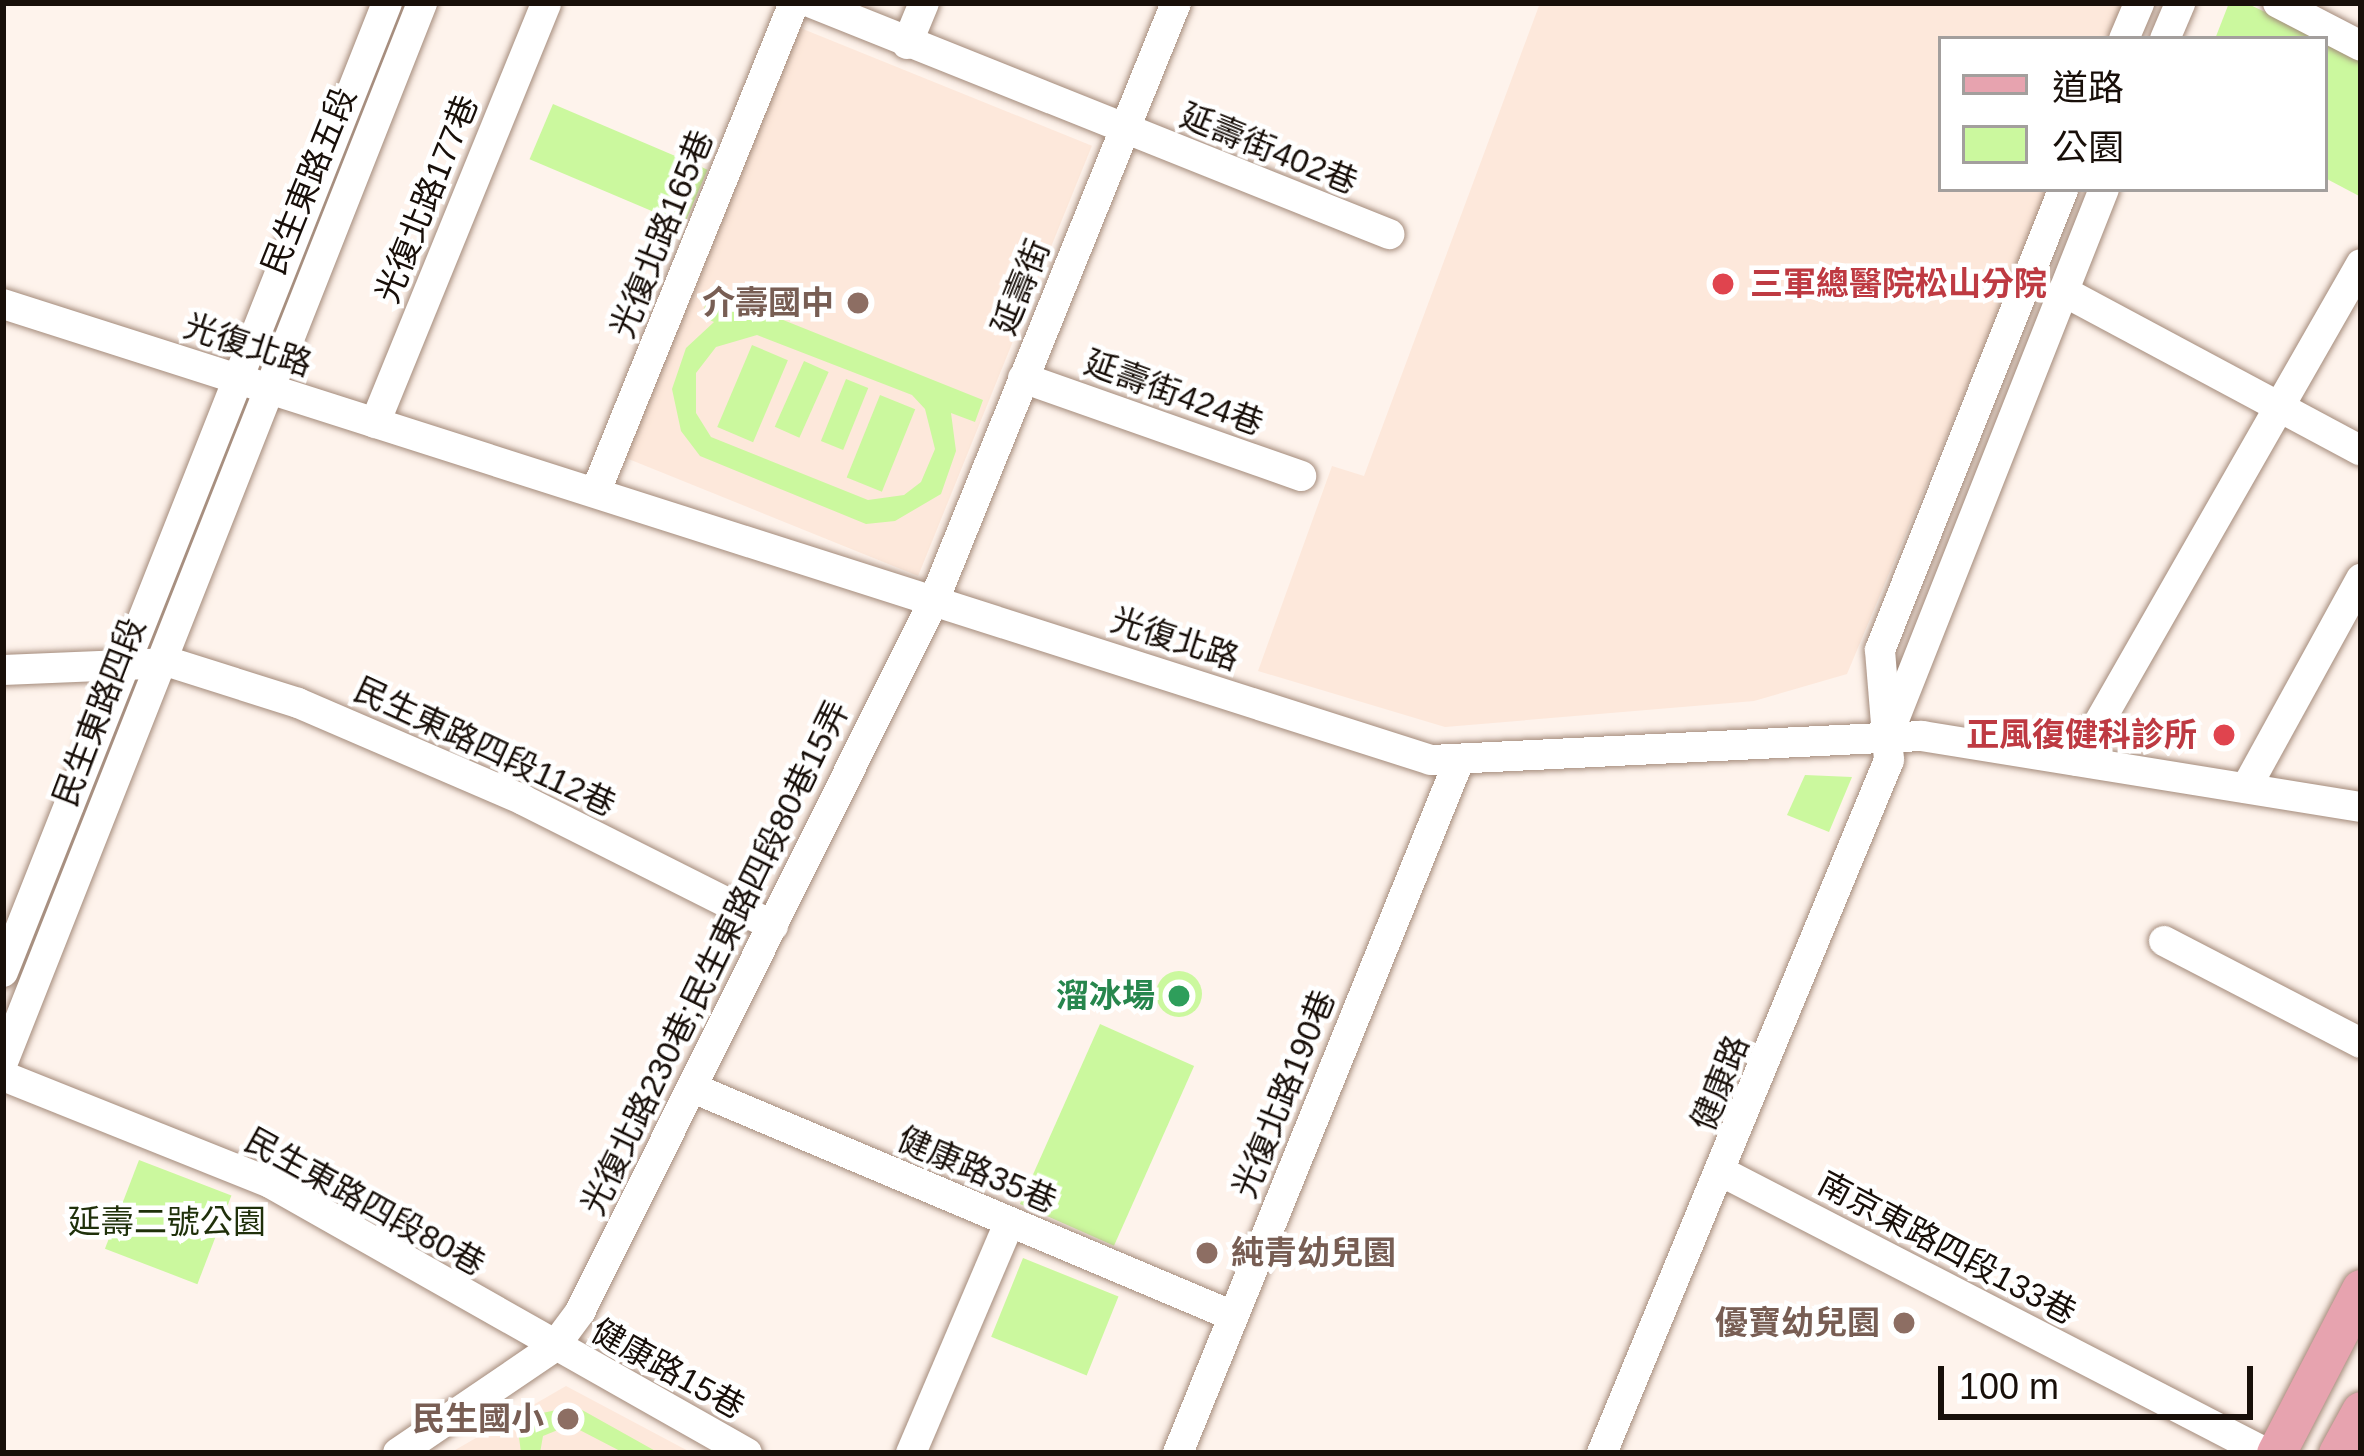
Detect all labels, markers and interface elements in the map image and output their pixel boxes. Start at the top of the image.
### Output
legend [1938,36,2328,192]
text: 道路 [2052,67,2124,108]
street label: 民生東路五段 [254,82,364,280]
street label: 光復北路177巷 [367,90,487,308]
street label: 延壽街402巷 [1175,96,1363,202]
street label: 光復北路165巷 [602,125,722,343]
text: 公園 [2052,127,2124,168]
street label: 延壽街 [984,234,1058,340]
place label: 三軍總醫院松山分院 [1750,264,2047,304]
marker: 三軍總醫院松山分院 [1707,268,1739,300]
place label: 介壽國中 [702,283,834,323]
marker: 介壽國中 [845,290,871,316]
street label: 光復北路 [179,306,317,384]
street label: 延壽街424巷 [1079,342,1269,444]
street label: 光復北路 [1106,600,1244,678]
street label: 民生東路四段 [45,612,153,812]
street label: 民生東路四段112巷 [348,669,622,825]
street label: 光復北路230巷;民生東路四段80巷15弄 [573,695,857,1221]
place label: 正風復健科診所 [1966,715,2197,755]
marker: 正風復健科診所 [2208,719,2240,751]
place label: 溜冰場 [1056,976,1155,1016]
marker: 溜冰場 [1166,983,1192,1009]
street label: 光復北路190巷 [1224,985,1344,1203]
street label: 健康路 [1683,1030,1757,1136]
street label: 健康路35巷 [892,1119,1062,1221]
street label: 民生東路四段80巷 [238,1120,492,1284]
street label: 南京東路四段133巷 [1811,1163,2083,1333]
park label: 延壽二號公園 [68,1202,266,1242]
place label: 純青幼兒園 [1231,1233,1396,1273]
marker: 純青幼兒園 [1194,1240,1220,1266]
place label: 優寶幼兒園 [1715,1303,1880,1343]
marker: 優寶幼兒園 [1891,1310,1917,1336]
street label: 健康路15巷 [585,1311,751,1427]
scale bar [1944,1342,2259,1416]
text: 100 m [1959,1366,2059,1407]
place label: 民生國小 [412,1399,544,1439]
marker: 民生國小 [555,1406,581,1432]

